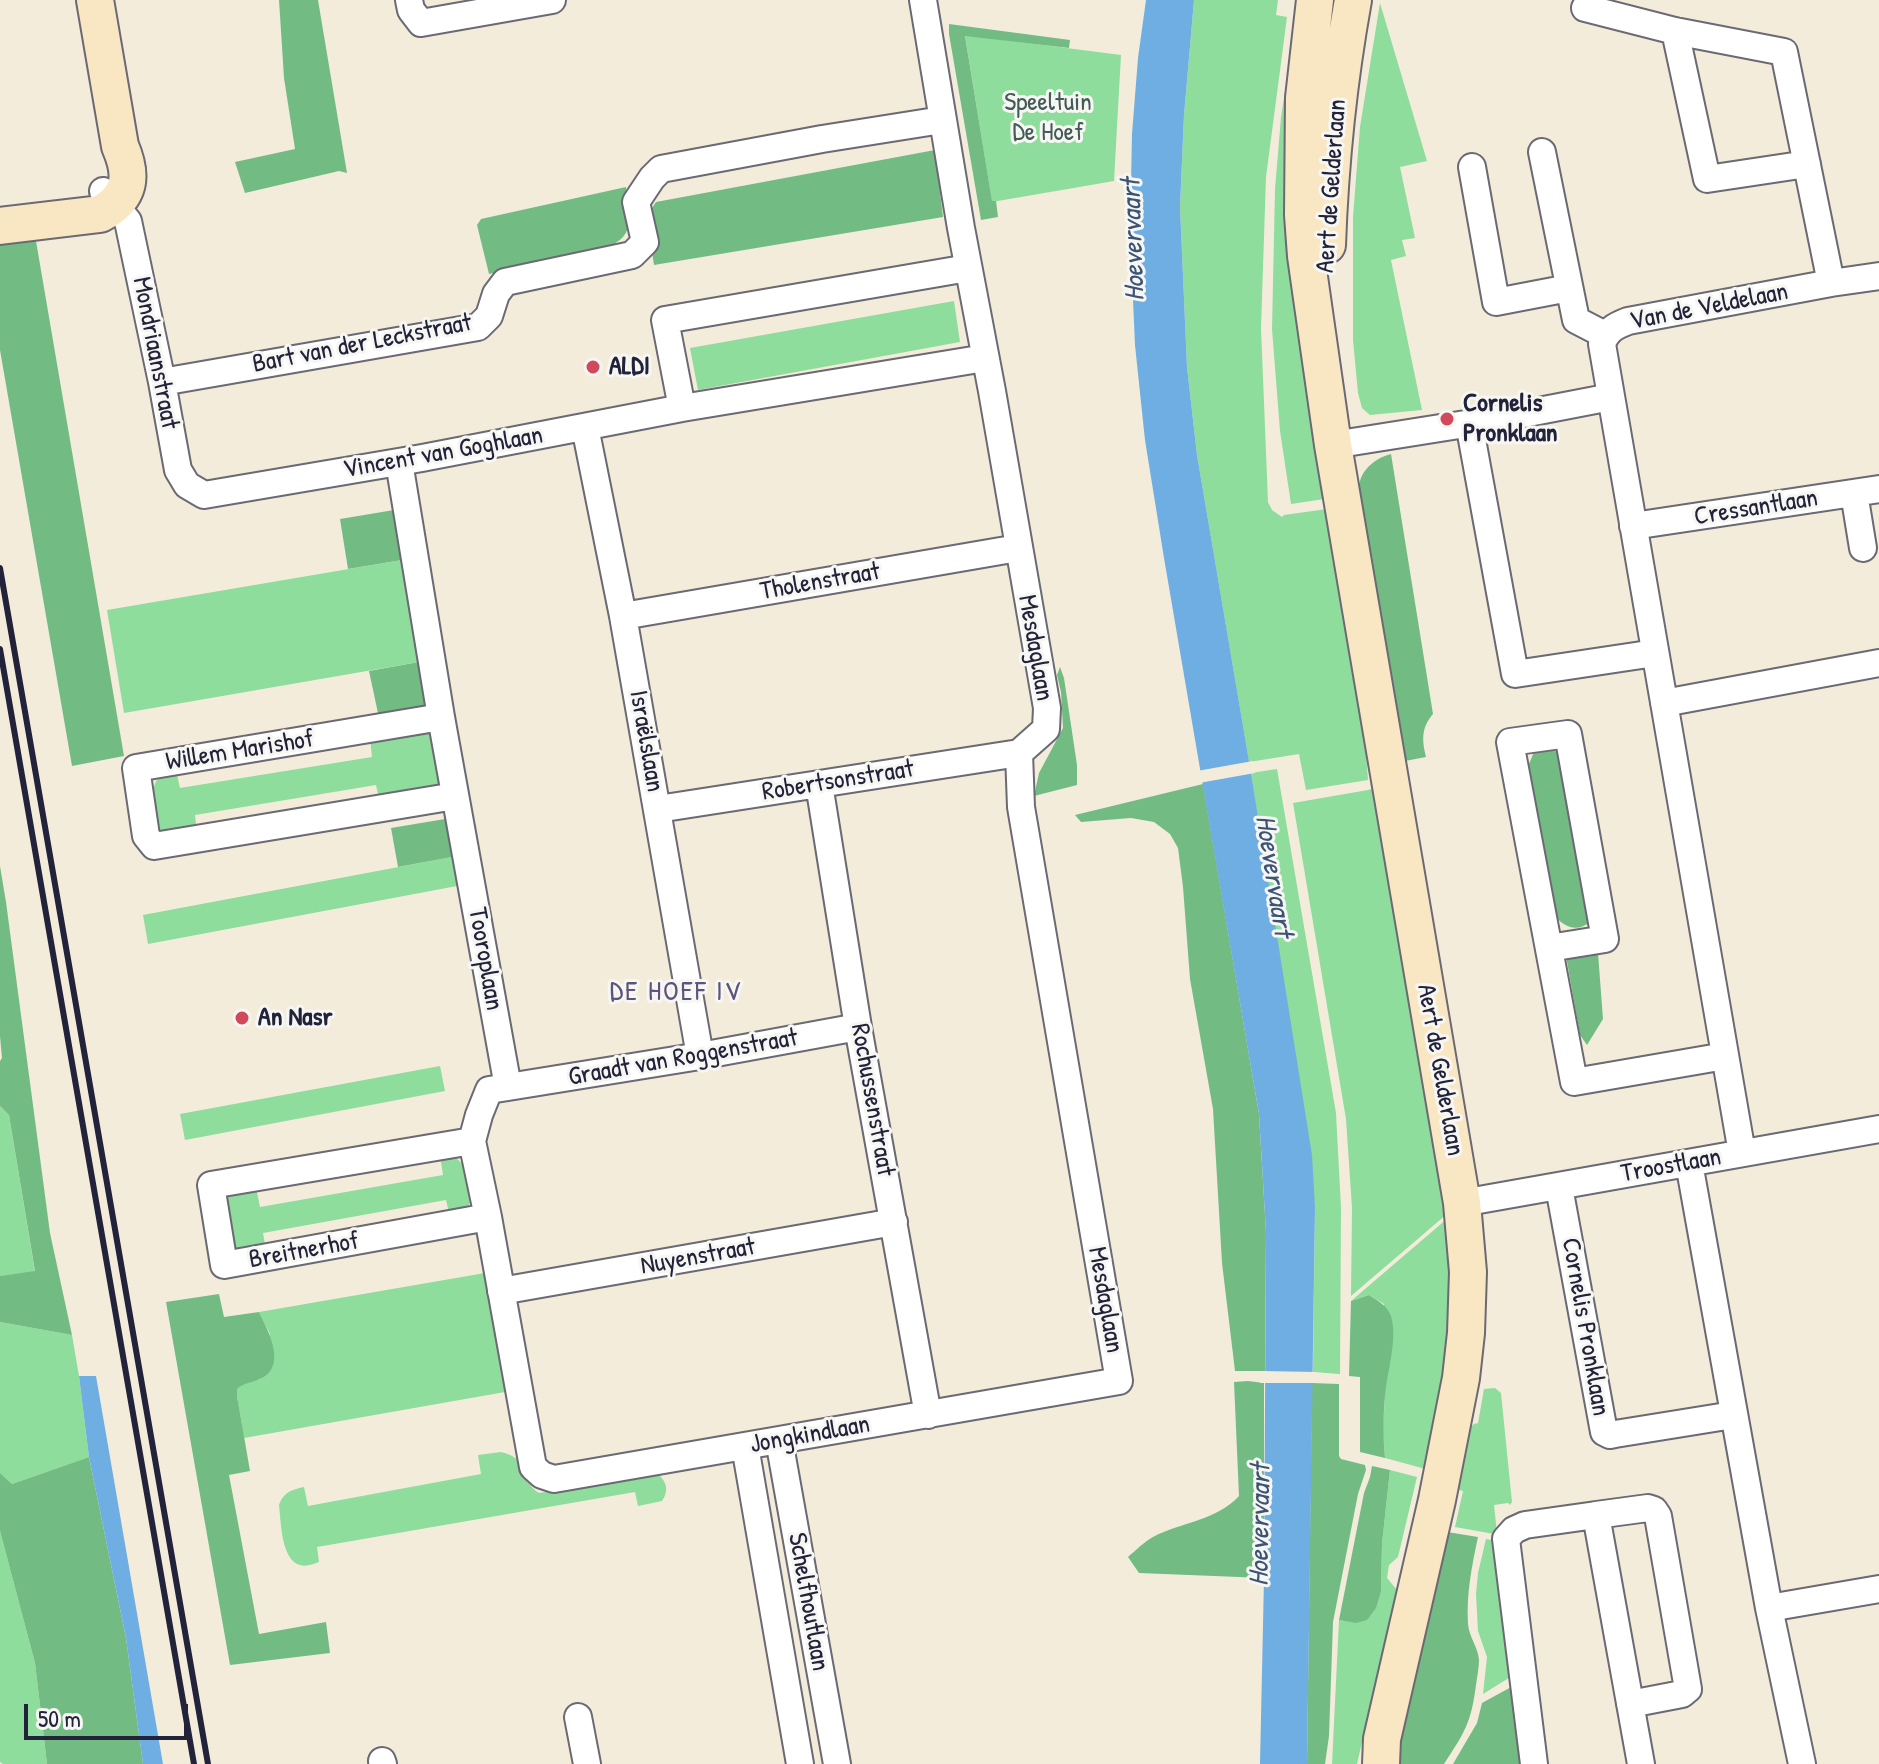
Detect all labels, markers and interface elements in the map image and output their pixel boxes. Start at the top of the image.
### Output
park label: Speeltuin De Hoef [1004,87,1092,148]
street label: Aert de Gelderlaan [1310,98,1354,274]
water label: Hoevervaart [1115,178,1153,302]
street label: Mondriaanstraat [125,274,185,432]
street label: Van de Veldelaan [1627,276,1791,338]
street label: Bart van der Leckstraat [250,307,474,381]
place label: ALDI [609,351,650,383]
marker: ALDI [584,358,602,376]
place label: Cornelis Pronklaan [1463,388,1558,450]
marker: Cornelis Pronklaan [1438,410,1456,428]
street label: Vincent van Goghlaan [341,420,545,486]
street label: Cressantlaan [1692,483,1820,533]
street label: Tholenstraat [758,556,882,608]
street label: Mesdaglaan [1010,593,1060,703]
street label: Israëlslaan [622,688,670,794]
street label: Willem Marishof [164,724,316,778]
street label: Robertsonstraat [760,754,916,808]
water label: Hoevervaart [1247,813,1299,939]
street label: Tooroplaan [461,905,509,1013]
district label: DE HOEF IV [610,976,742,1010]
street label: Aert de Gelderlaan [1410,982,1470,1158]
place label: An Nasr [258,1002,332,1034]
marker: An Nasr [233,1009,251,1027]
street label: Rochussenstraat [843,1021,901,1179]
street label: Graadt van Roggenstraat [566,1022,800,1094]
street label: Troostlaan [1618,1142,1724,1190]
street label: Breitnerhof [247,1226,361,1276]
street label: Nuyenstraat [638,1232,758,1282]
street label: Cornelis Pronklaan [1554,1236,1616,1418]
street label: Mesdaglaan [1080,1245,1130,1355]
street label: Jongkindlaan [748,1409,872,1461]
water label: Hoevervaart [1243,1464,1279,1586]
street label: Schelfhoutlaan [781,1531,835,1673]
scale bar [28,1688,192,1738]
text: 50 m [38,1702,81,1734]

